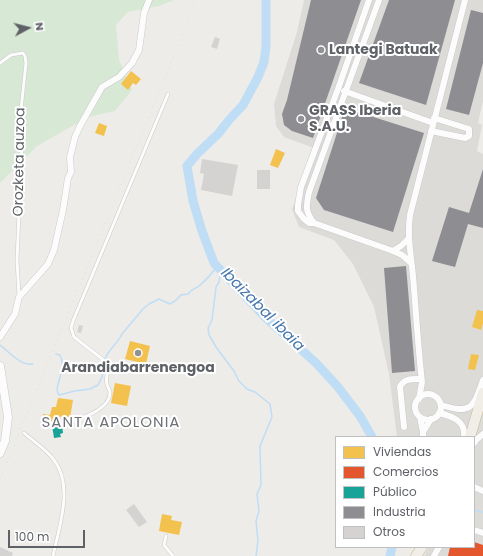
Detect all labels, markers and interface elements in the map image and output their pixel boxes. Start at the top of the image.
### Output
north arrow [8,8,48,48]
text: N [31,21,48,32]
place label: Lantegi Batuak [329,42,438,58]
marker: Lantegi Batuak [316,45,326,55]
place label: GRASS Iberia S.A.U. [309,103,401,136]
street label: Orozketa auzoa [11,107,29,217]
marker: GRASS Iberia S.A.U. [296,114,306,124]
water label: Ibaizabal ibaia [216,264,308,356]
marker: Arandiabarrenengoa [133,348,143,358]
place label: Arandiabarrenengoa [61,360,215,376]
district label: SANTA APOLONIA [42,414,180,432]
legend [335,436,475,548]
text: Viviendas [373,443,431,460]
text: Comercios [373,463,438,480]
text: Público [373,483,417,500]
text: Industria [373,503,426,520]
scale bar [10,522,87,548]
text: Otros [373,523,405,540]
text: 100 m [15,528,49,545]

